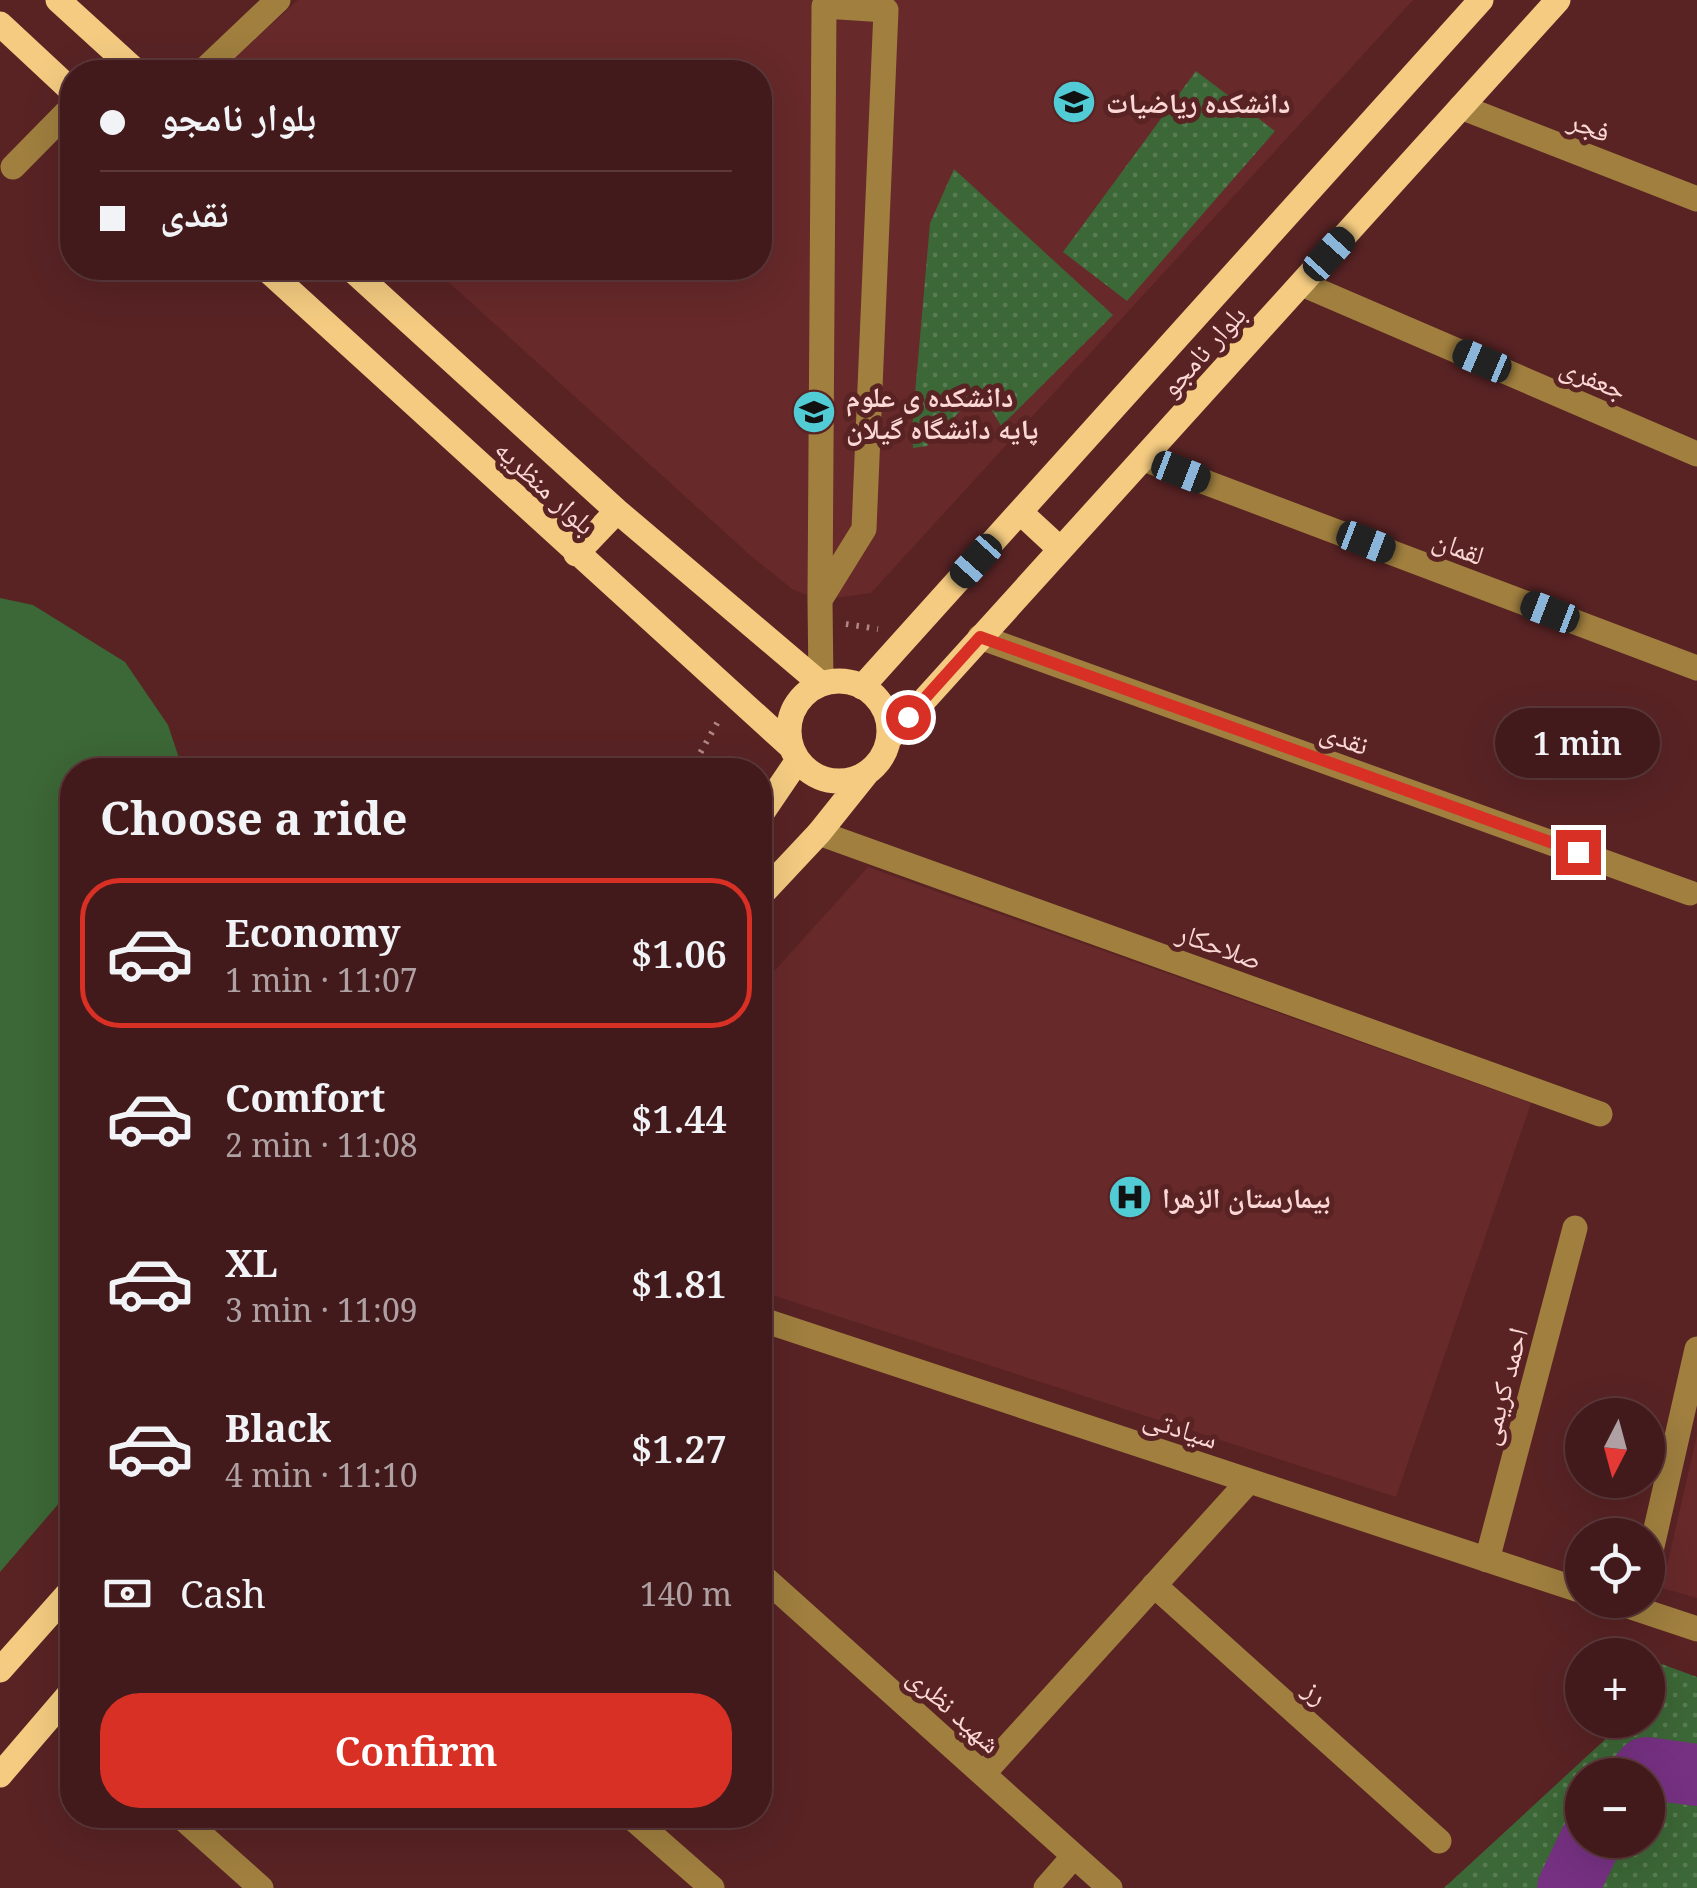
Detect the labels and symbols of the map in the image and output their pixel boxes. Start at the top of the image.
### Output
school or university icon: دانشکده ریاضیات [1051,79,1097,125]
place label: دانشکده ریاضیات [1106,83,1290,121]
street label: فجر [1563,99,1616,150]
car [1298,222,1360,286]
street label: بلوار نامجو [1150,296,1254,404]
car [1449,335,1515,387]
street label: جعفری [1555,346,1633,408]
place label: دانشکده ی علوم پایه دانشگاه گیلان [846,377,1038,447]
school or university icon: دانشکده ی علوم پایه دانشگاه گیلان [791,389,837,435]
street label: بلوار منظریه [487,430,605,542]
car [1148,447,1214,497]
car [1333,517,1399,567]
street label: لقمان [1428,519,1490,573]
car [945,529,1007,593]
car [1517,587,1583,637]
route start [886,695,931,740]
callout: 1 min [1496,707,1660,777]
street label: نقدی [1315,711,1375,763]
route end [1556,830,1601,875]
street label: صلاحکار [1171,912,1268,978]
hospital icon: بیمارستان الزهرا [1107,1174,1153,1220]
place label: بیمارستان الزهرا [1162,1178,1330,1216]
street label: احمد کریمی [1468,1323,1536,1449]
street label: سیادتی [1139,1397,1223,1457]
north arrow [1565,1398,1665,1498]
street label: شهید نظری [900,1657,1010,1761]
street label: رز [1296,1669,1338,1712]

